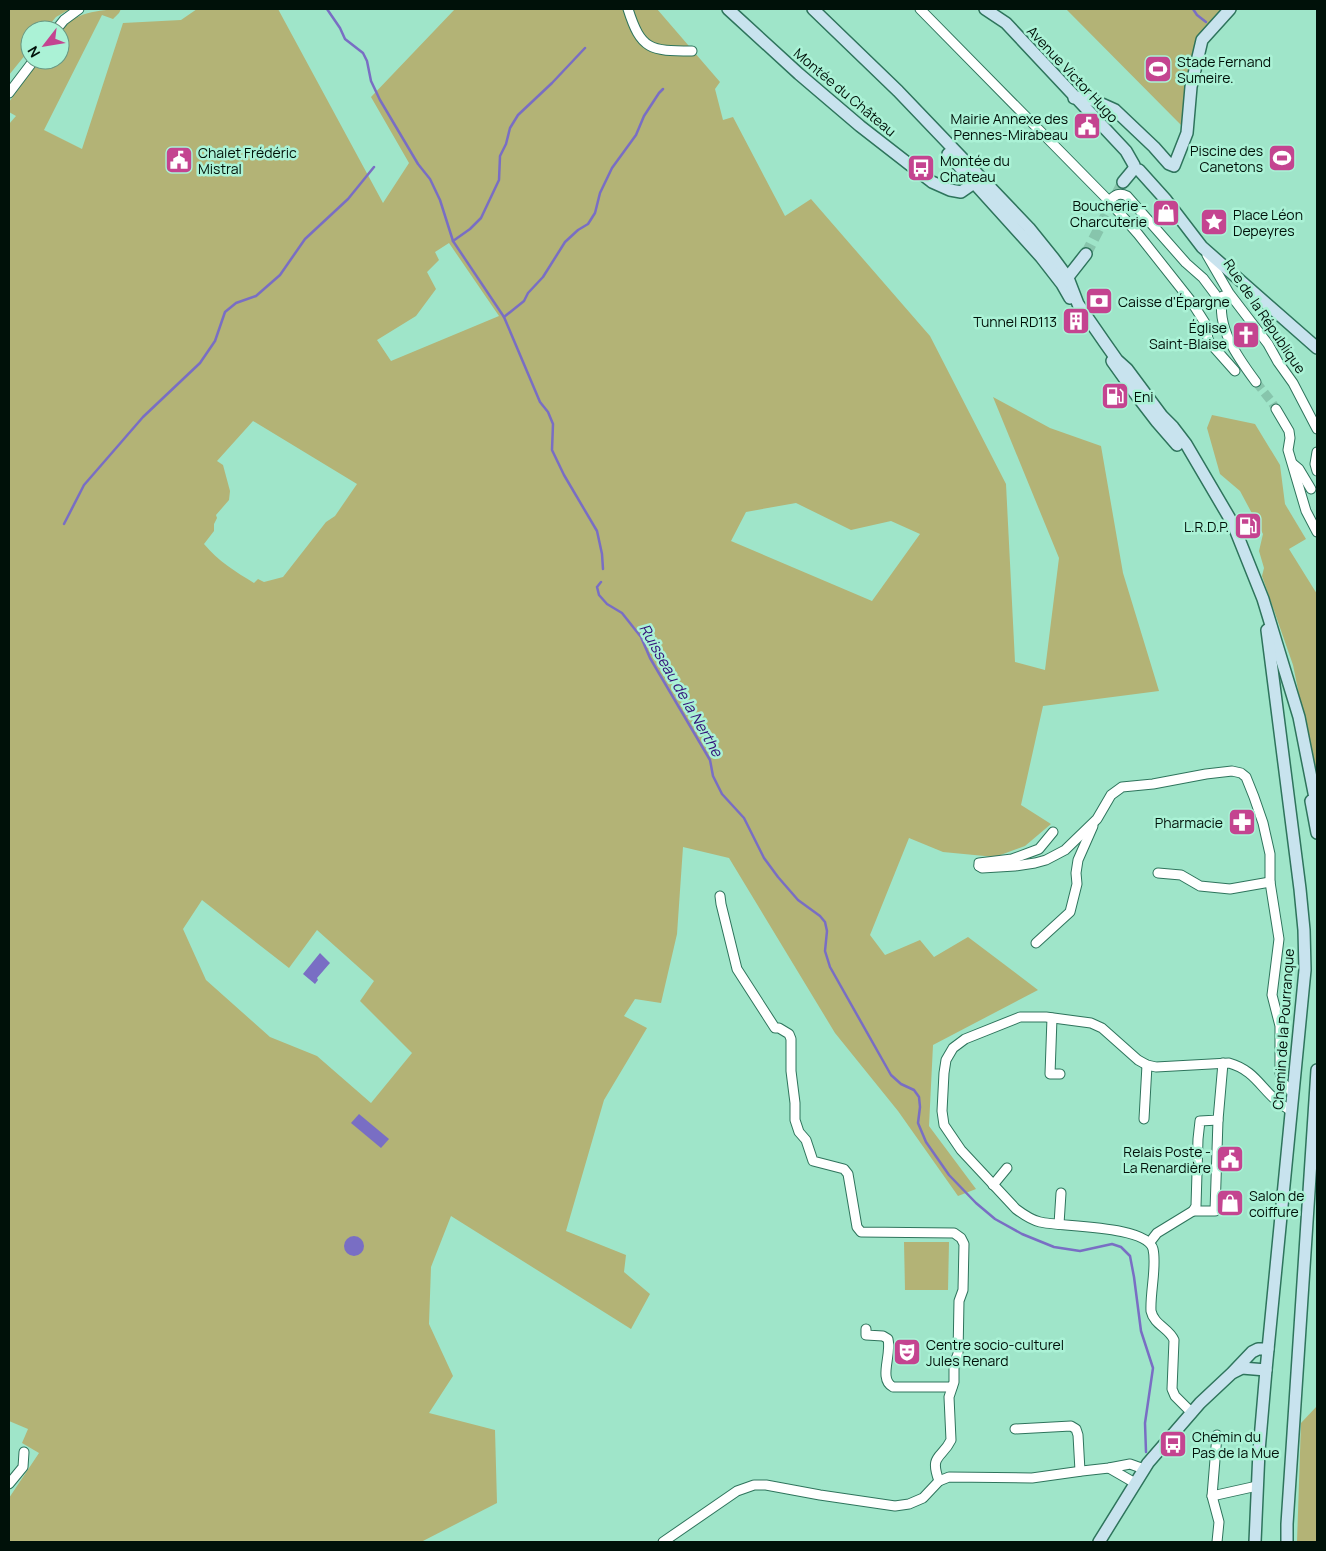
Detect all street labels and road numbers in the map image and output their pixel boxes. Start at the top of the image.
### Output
street label: Avenue Victor Hugo [1023,22,1123,126]
street label: Montée du Château [790,44,900,140]
street label: Rue de la République [1220,255,1310,377]
street label: Chemin de la Pourranque [1268,948,1298,1110]

